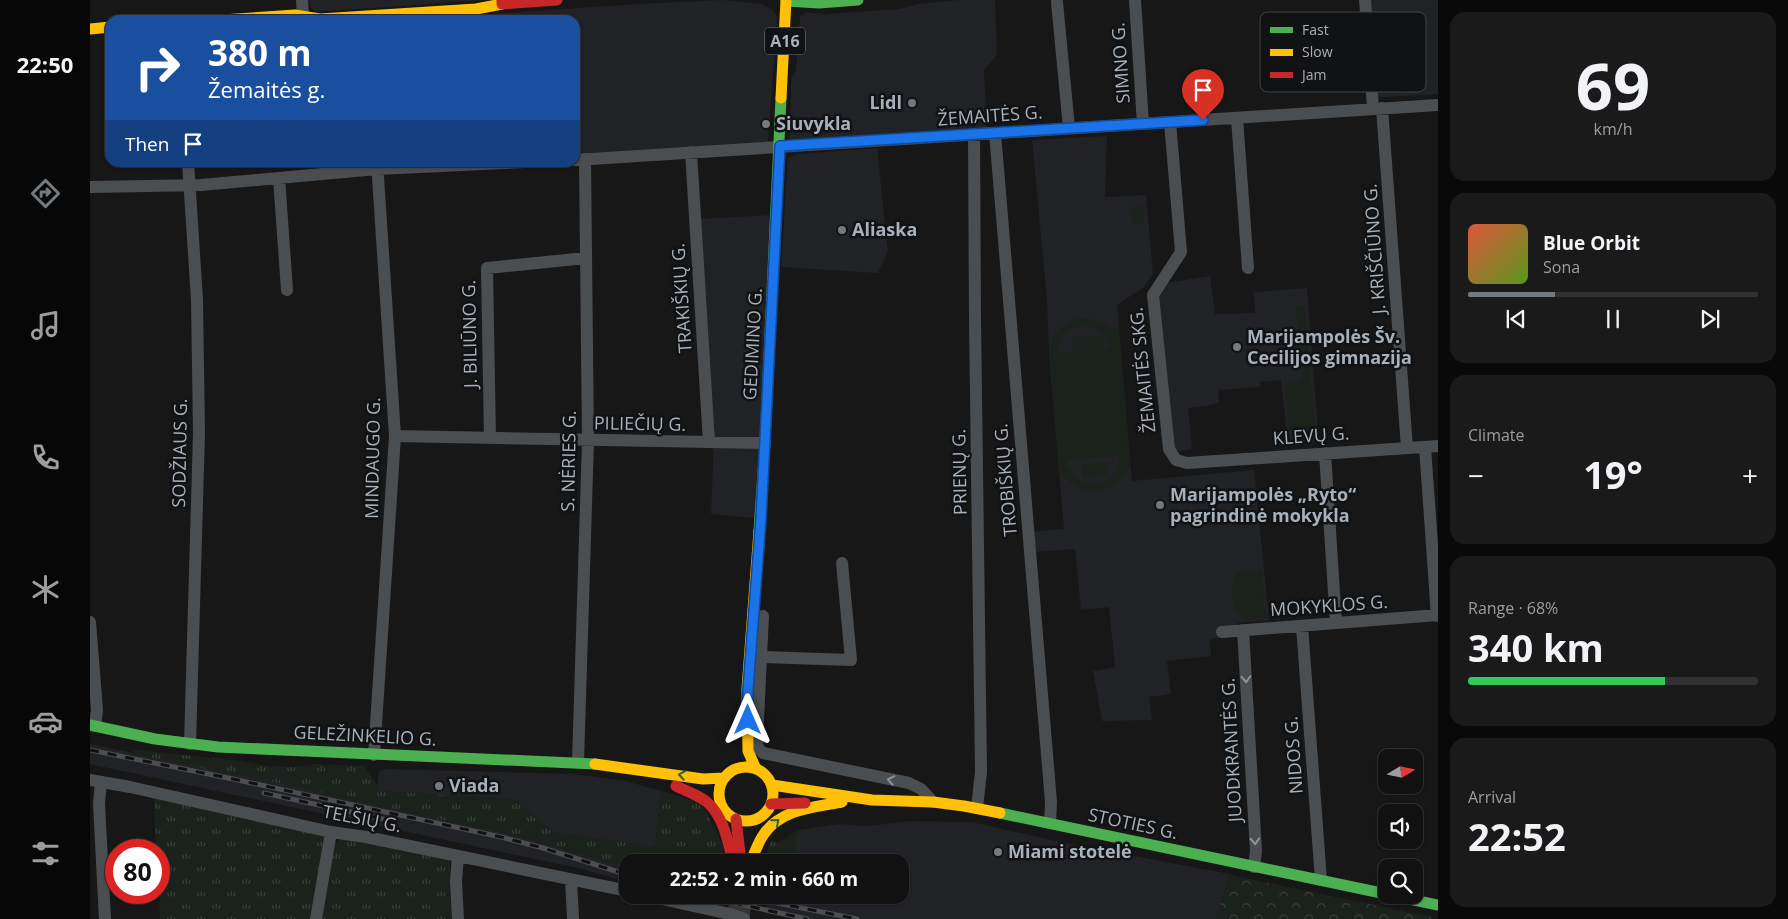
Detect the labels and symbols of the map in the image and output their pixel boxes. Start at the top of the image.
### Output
legend [1260,12,1426,92]
text: Fast [1302,20,1329,39]
street label: SIMNO G. [1105,22,1135,104]
road number: A16 [765,27,805,54]
text: Slow [1302,42,1333,61]
text: Jam [1300,65,1327,84]
pin [1182,69,1224,120]
place label: Lidl [869,90,902,114]
marker: Lidl [906,97,918,109]
street label: ŽEMAITĖS G. [937,99,1043,131]
place label: Siuvykla [776,111,851,135]
marker: Siuvykla [760,118,772,130]
street label: J. KRIŠČIŪNO G. [1357,183,1391,317]
place label: Aliaska [852,217,917,241]
marker: Aliaska [836,224,848,236]
street label: TRAKIŠKIŲ G. [665,242,697,354]
street label: J. BILIŪNO G. [456,280,482,390]
street label: GEDIMINO G. [737,287,767,401]
street label: ŽEMAITĖS SKG. [1123,306,1161,434]
place label: Marijampolės Šv. Cecilijos gimnazija [1247,324,1412,369]
marker: Marijampolės Šv. Cecilijos gimnazija [1231,341,1243,353]
street label: MINDAUGO G. [359,397,385,519]
street label: SODŽIAUS G. [166,398,192,508]
street label: S. NĖRIES G. [555,410,581,512]
street label: PILIEČIŲ G. [594,410,686,436]
street label: KLEVŲ G. [1272,420,1350,450]
street label: TROBIŠKIŲ G. [988,423,1022,538]
street label: PRIENŲ G. [946,429,972,515]
place label: Marijampolės „Ryto“ pagrindinė mokykla [1170,482,1356,527]
marker: Marijampolės „Ryto“ pagrindinė mokykla [1154,499,1166,511]
street label: MOKYKLOS G. [1269,589,1389,621]
one-way arrow [1240,675,1251,683]
street label: JUODKRANTĖS G. [1215,677,1247,825]
position arrow [721,693,773,745]
street label: NIDOS G. [1278,715,1308,795]
street label: GELEŽINKELIO G. [293,719,437,751]
north arrow [1378,749,1422,794]
one-way arrow [677,771,686,781]
place label: Viada [449,773,499,797]
one-way arrow [887,775,896,785]
marker: Viada [433,780,445,792]
street label: TELŠIŲ G. [321,799,404,837]
street label: STOTIES G. [1086,802,1180,844]
one-way arrow [770,819,779,827]
one-way arrow [1250,838,1260,845]
speed limit sign: 80 [105,839,170,904]
place label: Miami stotelė [1008,839,1132,863]
marker: Miami stotelė [992,846,1004,858]

